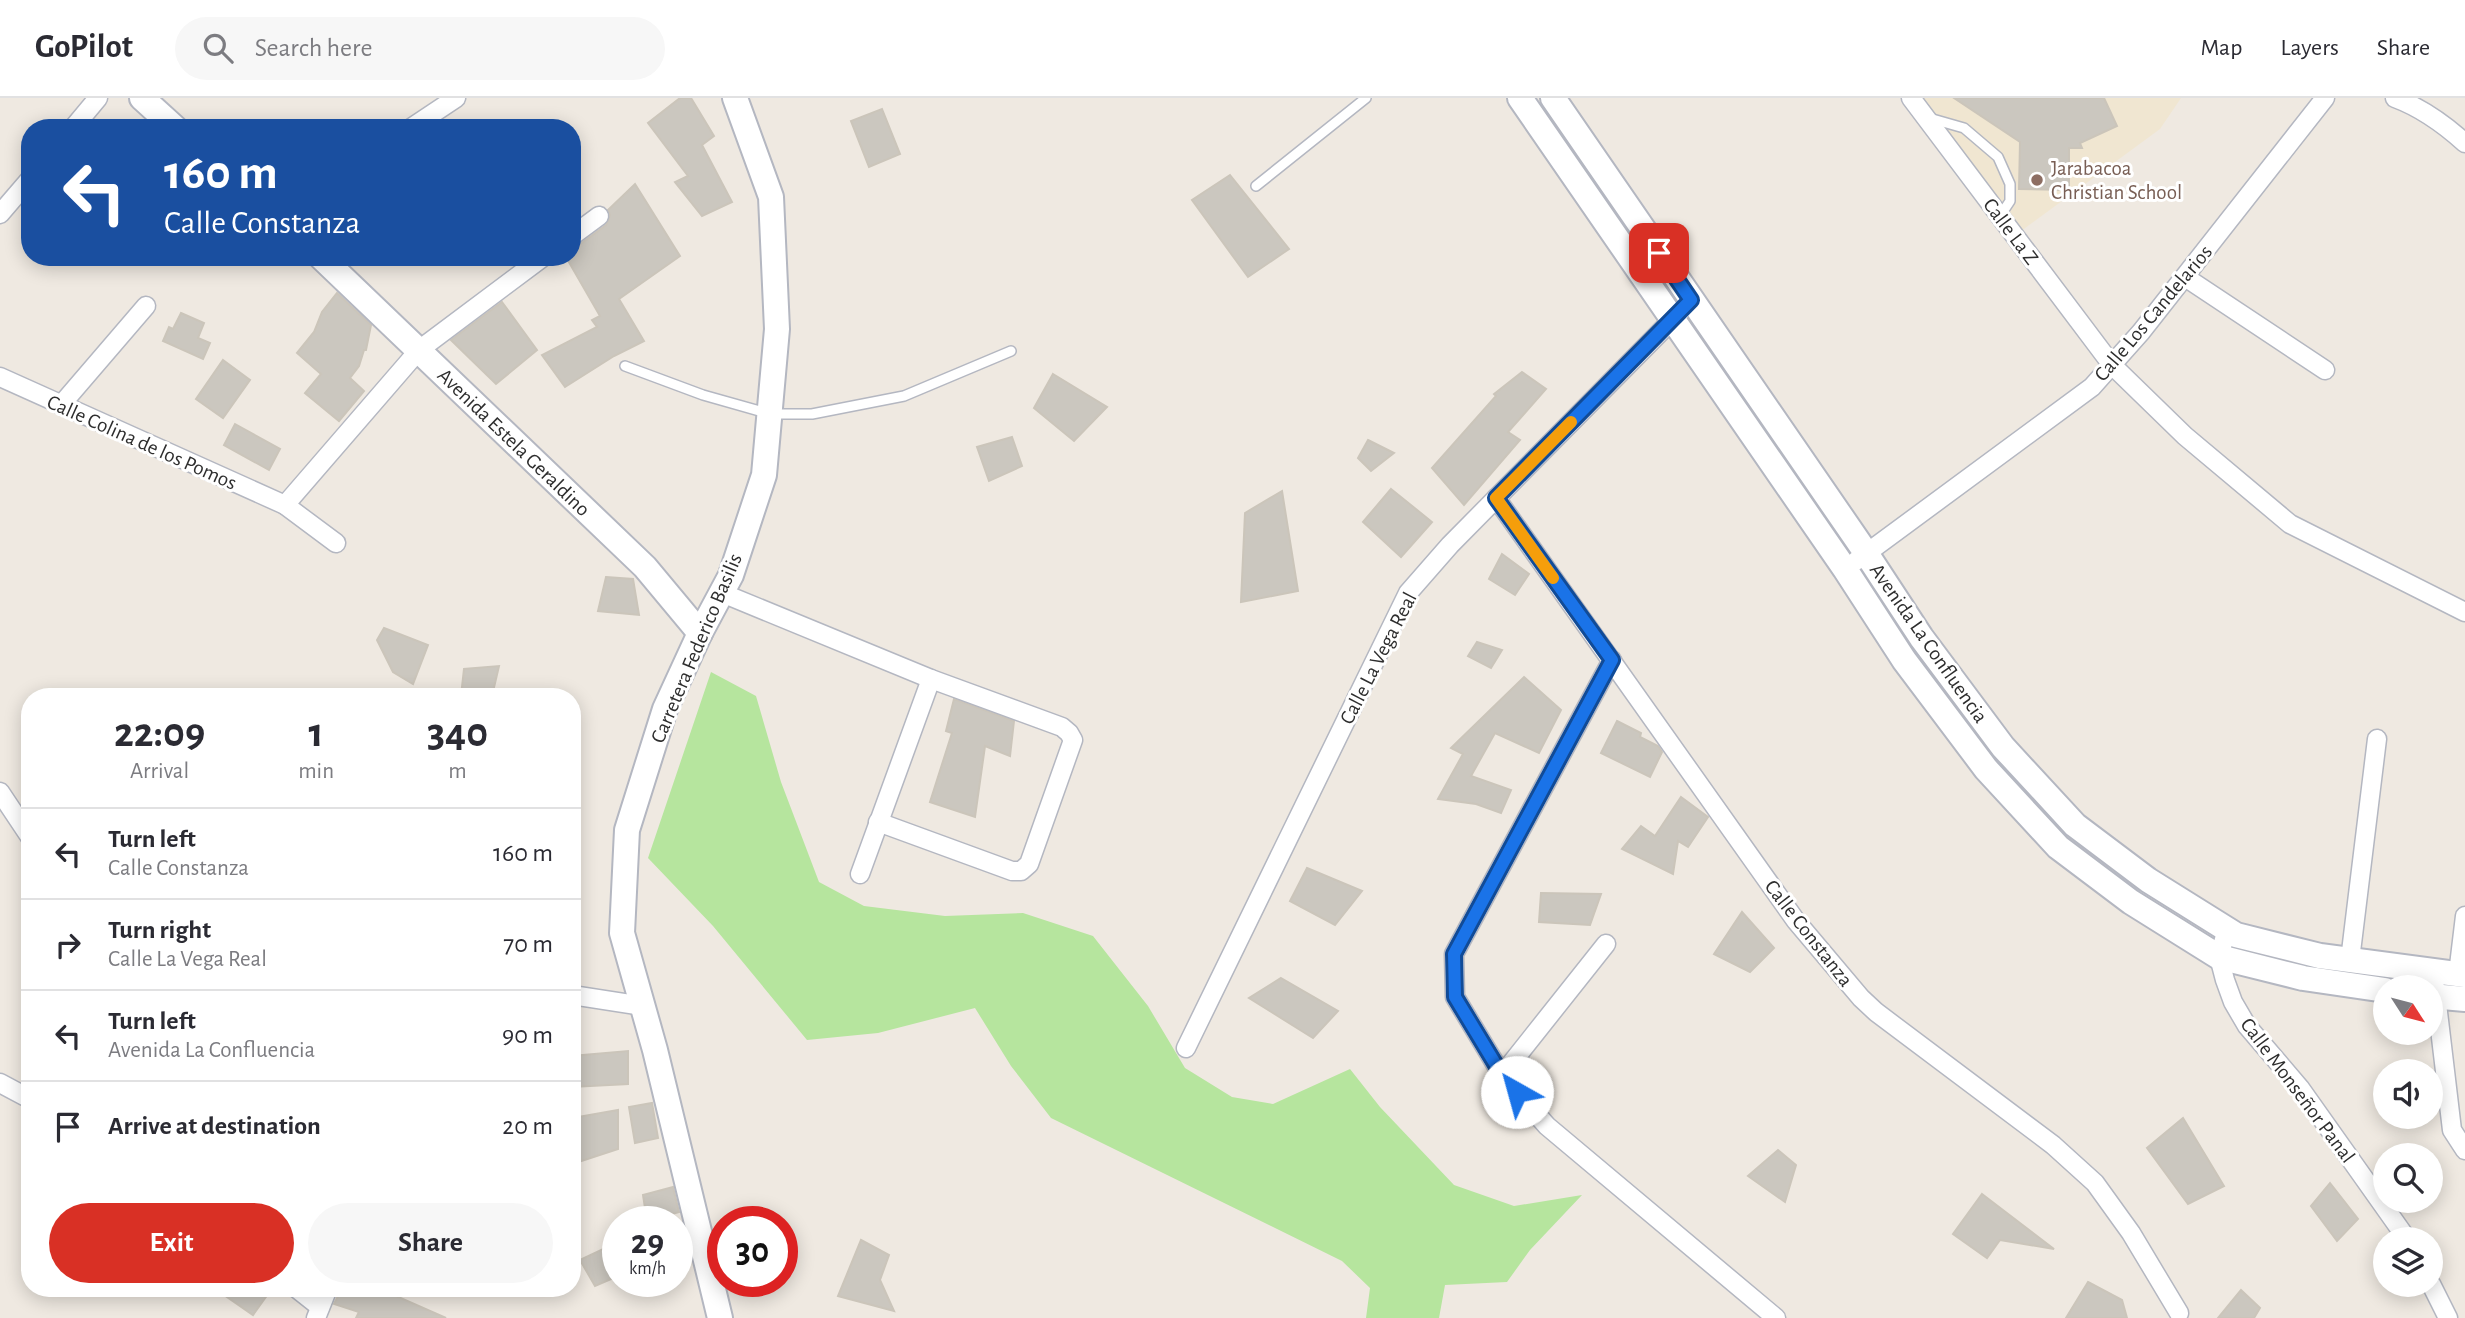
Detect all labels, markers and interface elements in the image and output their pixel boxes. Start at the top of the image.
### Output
search box [175,17,665,80]
icon: search [199,29,237,67]
text: GoPilot [35,31,133,64]
text: Search here [255,35,372,61]
text: Map [2200,36,2242,60]
text: Layers [2280,36,2339,60]
text: Share [2377,36,2430,60]
icon: left [49,147,140,238]
text: 160 m [164,149,278,198]
place label: Jarabacoa Christian School [2051,158,2182,203]
marker: Jarabacoa Christian School [2029,172,2045,188]
street label: Calle La Z [1979,194,2042,268]
text: Calle Constanza [164,207,360,239]
pin [1629,223,1689,283]
icon: arrive [1640,234,1678,272]
street label: Calle Los Candelarios [2091,241,2216,385]
street label: Avenida Estela Geraldino [433,364,594,520]
street label: Calle Colina de los Pomos [44,391,240,494]
street label: Carretera Federico Basilis [647,550,746,746]
street label: Avenida La Confluencia [1866,560,1992,727]
street label: Calle La Vega Real [1336,589,1421,728]
text: 22:09 [114,712,205,754]
text: 1 [309,712,324,754]
text: 340 [427,712,488,754]
text: Arrival [130,760,189,783]
text: min [298,760,334,783]
text: m [448,760,467,783]
text: Turn left [108,826,196,852]
icon: left [49,835,87,873]
text: 160 m [493,840,553,866]
text: Calle Constanza [108,857,249,880]
street label: Calle Constanza [1761,876,1857,991]
text: Turn right [108,917,211,943]
icon: right [49,926,87,964]
text: 70 m [503,931,553,957]
text: Calle La Vega Real [108,948,267,971]
north arrow [2373,975,2443,1045]
map controls [2373,975,2443,1297]
text: Turn left [108,1008,196,1034]
street label: Calle Monseñor Panal [2236,1014,2359,1167]
icon: left [49,1017,87,1055]
text: 90 m [502,1022,553,1048]
text: Avenida La Confluencia [108,1039,315,1062]
position arrow [1480,1055,1554,1129]
button: sound [2373,1059,2443,1129]
icon: arrive [49,1108,87,1146]
text: Arrive at destination [108,1113,321,1139]
text: 20 m [502,1113,553,1139]
button: search [2373,1143,2443,1213]
button: Exit [49,1203,294,1283]
button: Share [308,1203,553,1283]
speed limit sign: 30 [707,1206,798,1297]
text: 29 [631,1225,664,1260]
button: layers [2373,1227,2443,1297]
text: km/h [629,1260,666,1278]

